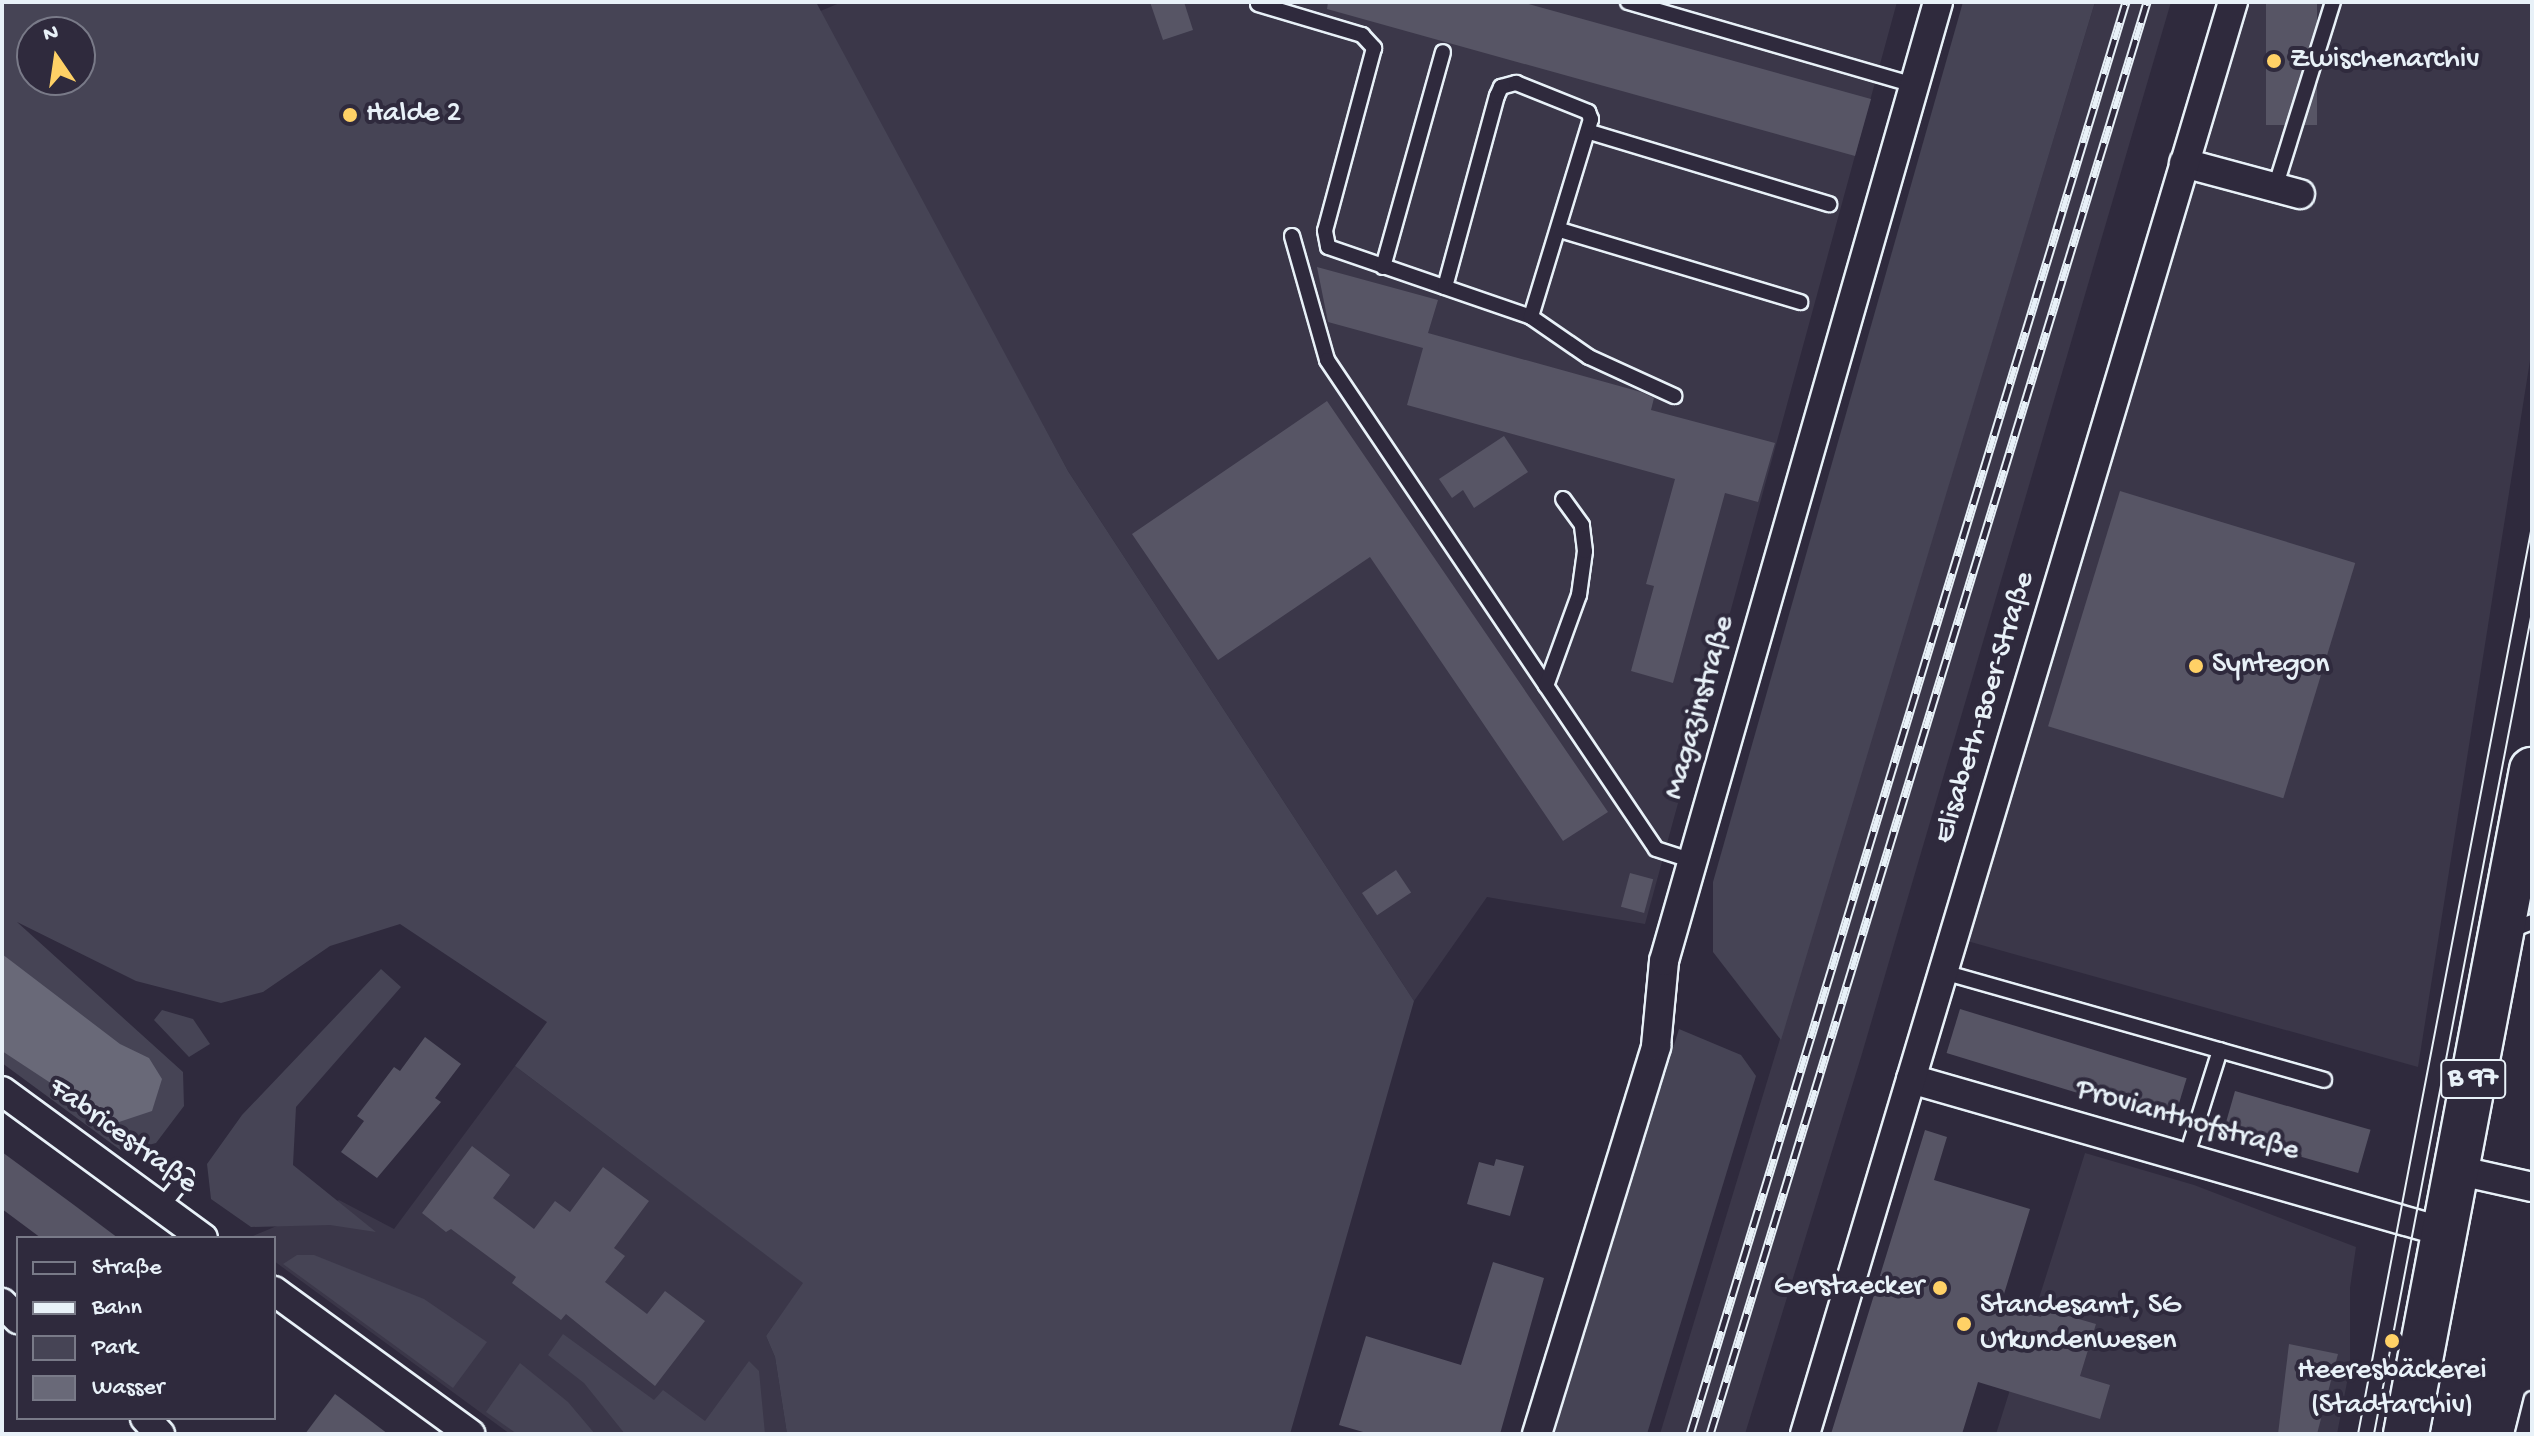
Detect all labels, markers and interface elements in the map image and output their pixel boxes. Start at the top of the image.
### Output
north arrow [16,16,96,96]
text: N [41,20,61,49]
place label: Zwischenarchiv [2290,43,2480,79]
marker: Zwischenarchiv [2265,52,2283,70]
place label: Halde 2 [366,97,461,133]
marker: Halde 2 [341,106,359,124]
street label: Elisabeth-Boer-Straße [1928,568,2044,848]
street label: Magazinstraße [1658,612,1744,804]
place label: Syntegon [2212,648,2330,684]
marker: Syntegon [2187,657,2205,675]
road number: B 97 [2439,1055,2507,1103]
street label: Fabricestraße [41,1071,203,1203]
street label: Provianthofstraße [2071,1073,2303,1171]
legend [16,1236,276,1420]
text: Straße [92,1254,162,1283]
place label: Gerstaecker [1774,1270,1924,1306]
marker: Gerstaecker [1931,1279,1949,1297]
place label: Standesamt, SG Urkundenwesen [1980,1289,2181,1360]
text: Bahn [92,1294,142,1323]
marker: Standesamt, SG Urkundenwesen [1955,1315,1973,1333]
marker: Heeresbäckerei (Stadtarchiv) [2383,1332,2401,1350]
text: Park [92,1334,138,1363]
place label: Heeresbäckerei (Stadtarchiv) [2297,1354,2487,1424]
text: Wasser [92,1374,164,1403]

